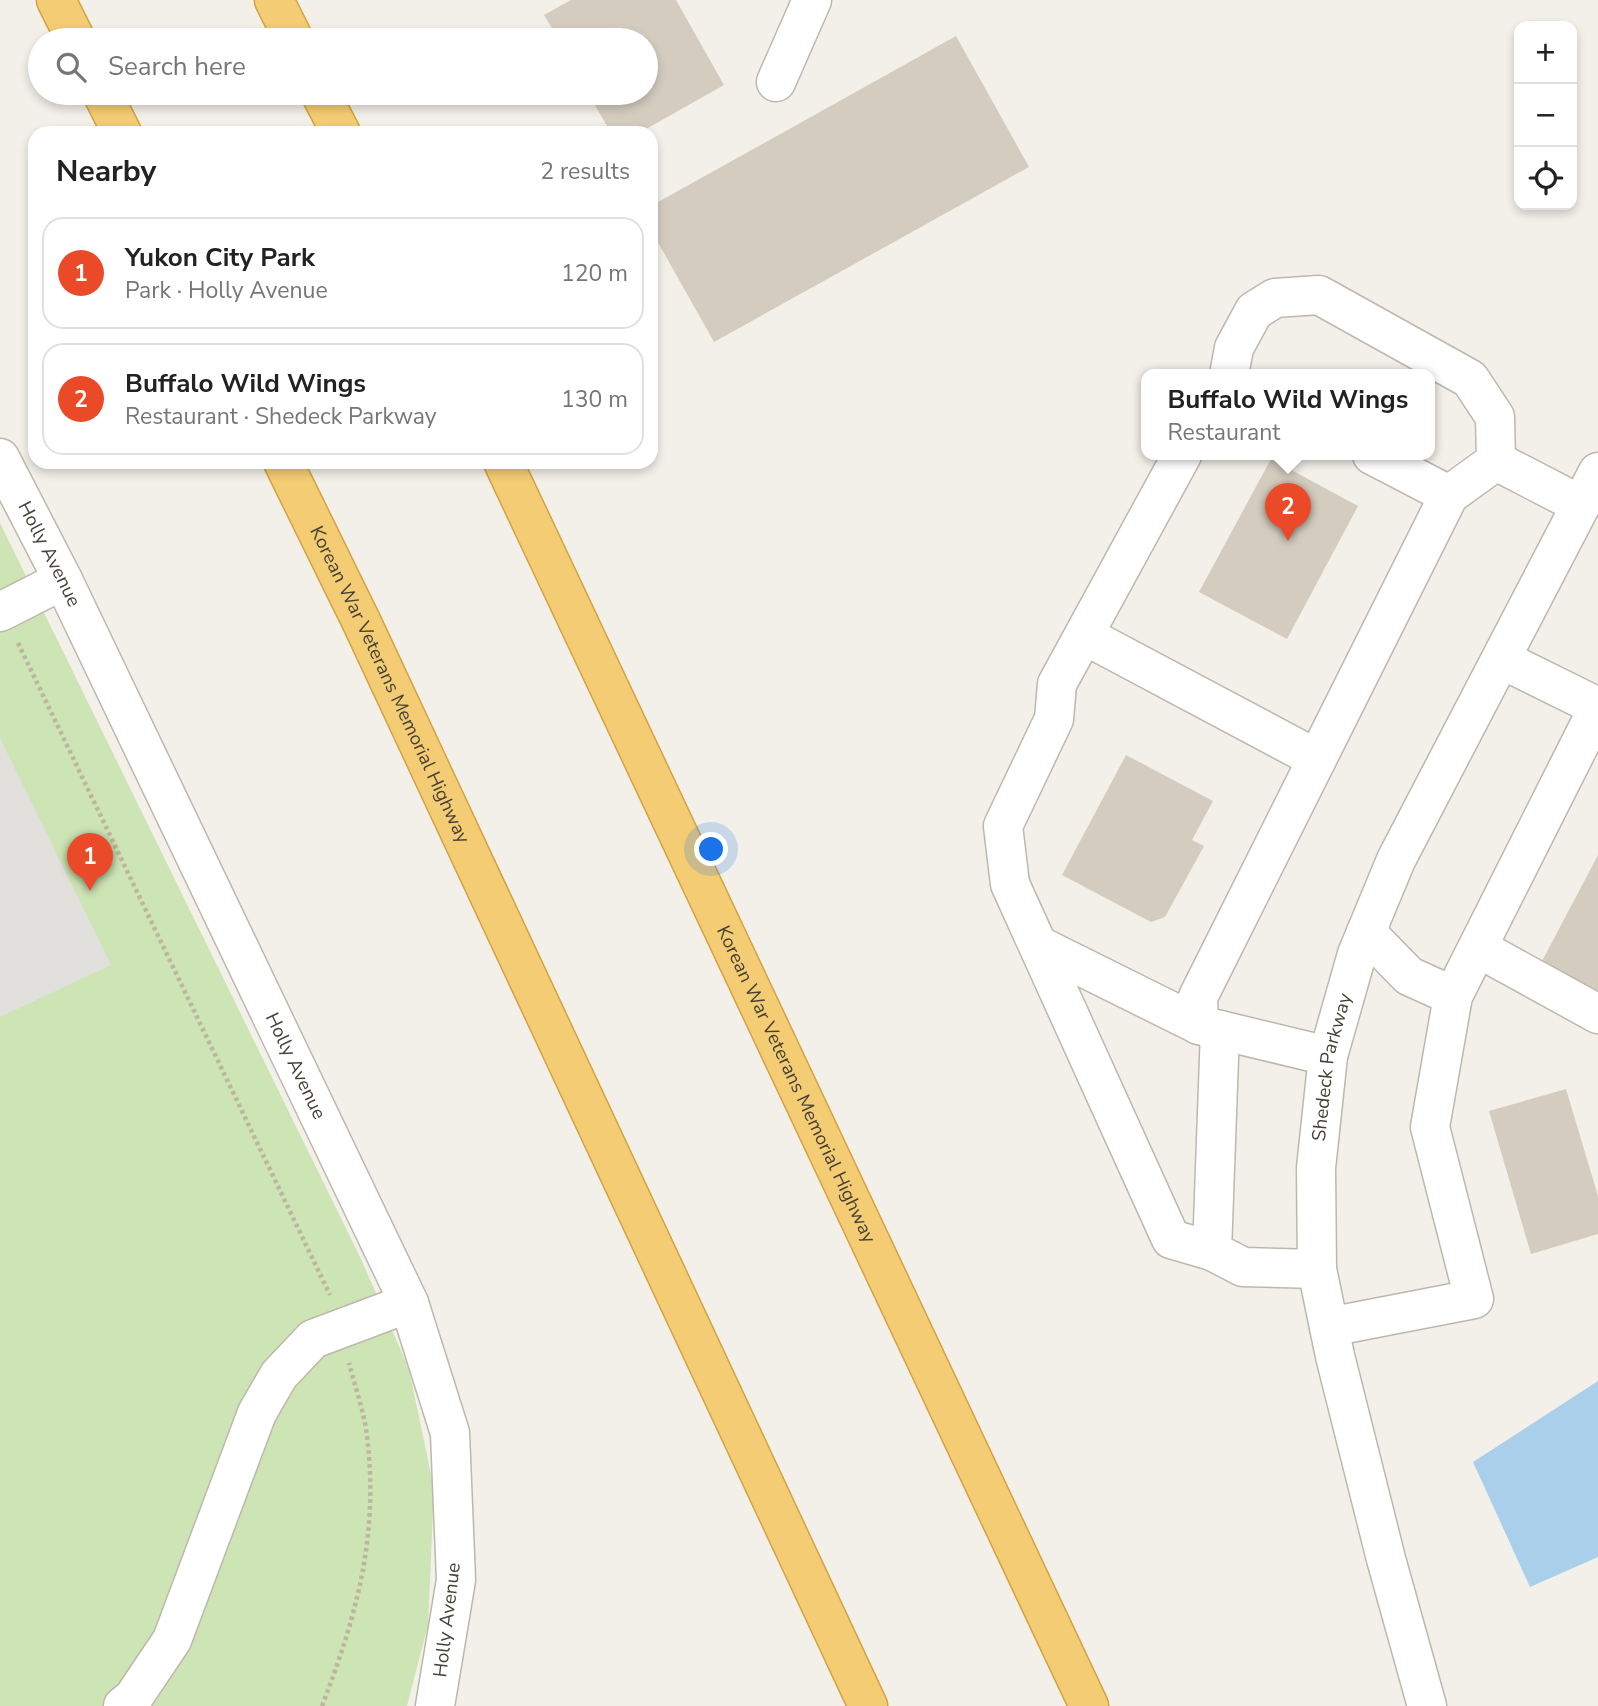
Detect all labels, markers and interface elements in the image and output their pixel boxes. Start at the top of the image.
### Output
map controls [1514,21,1577,210]
button: + [1514,21,1577,84]
search box [28,28,658,105]
icon: search [52,48,90,86]
text: Search here [108,49,246,84]
button: − [1514,84,1577,147]
button: locate [1514,147,1577,210]
text: Nearby [56,151,156,192]
text: 2 results [540,156,630,187]
text: Yukon City Park [125,240,315,275]
text: 1 [74,258,88,289]
text: 120 m [561,258,628,289]
text: Park · Holly Avenue [125,275,328,306]
text: Buffalo Wild Wings [125,366,366,401]
popup [1141,369,1435,460]
text: Buffalo Wild Wings [1167,382,1409,417]
text: 2 [74,384,88,415]
text: 130 m [561,384,628,415]
text: Restaurant · Shedeck Parkway [125,401,437,432]
text: Restaurant [1167,417,1280,448]
pin: 2 [1265,483,1311,541]
street label: Holly Avenue [12,497,87,611]
street label: Korean War Veterans Memorial Highway [303,522,476,848]
your location [694,832,728,866]
pin: 1 [67,833,113,891]
street label: Korean War Veterans Memorial Highway [710,921,882,1248]
street label: Shedeck Parkway [1306,990,1358,1142]
street label: Holly Avenue [259,1008,332,1124]
street label: Holly Avenue [427,1561,467,1679]

